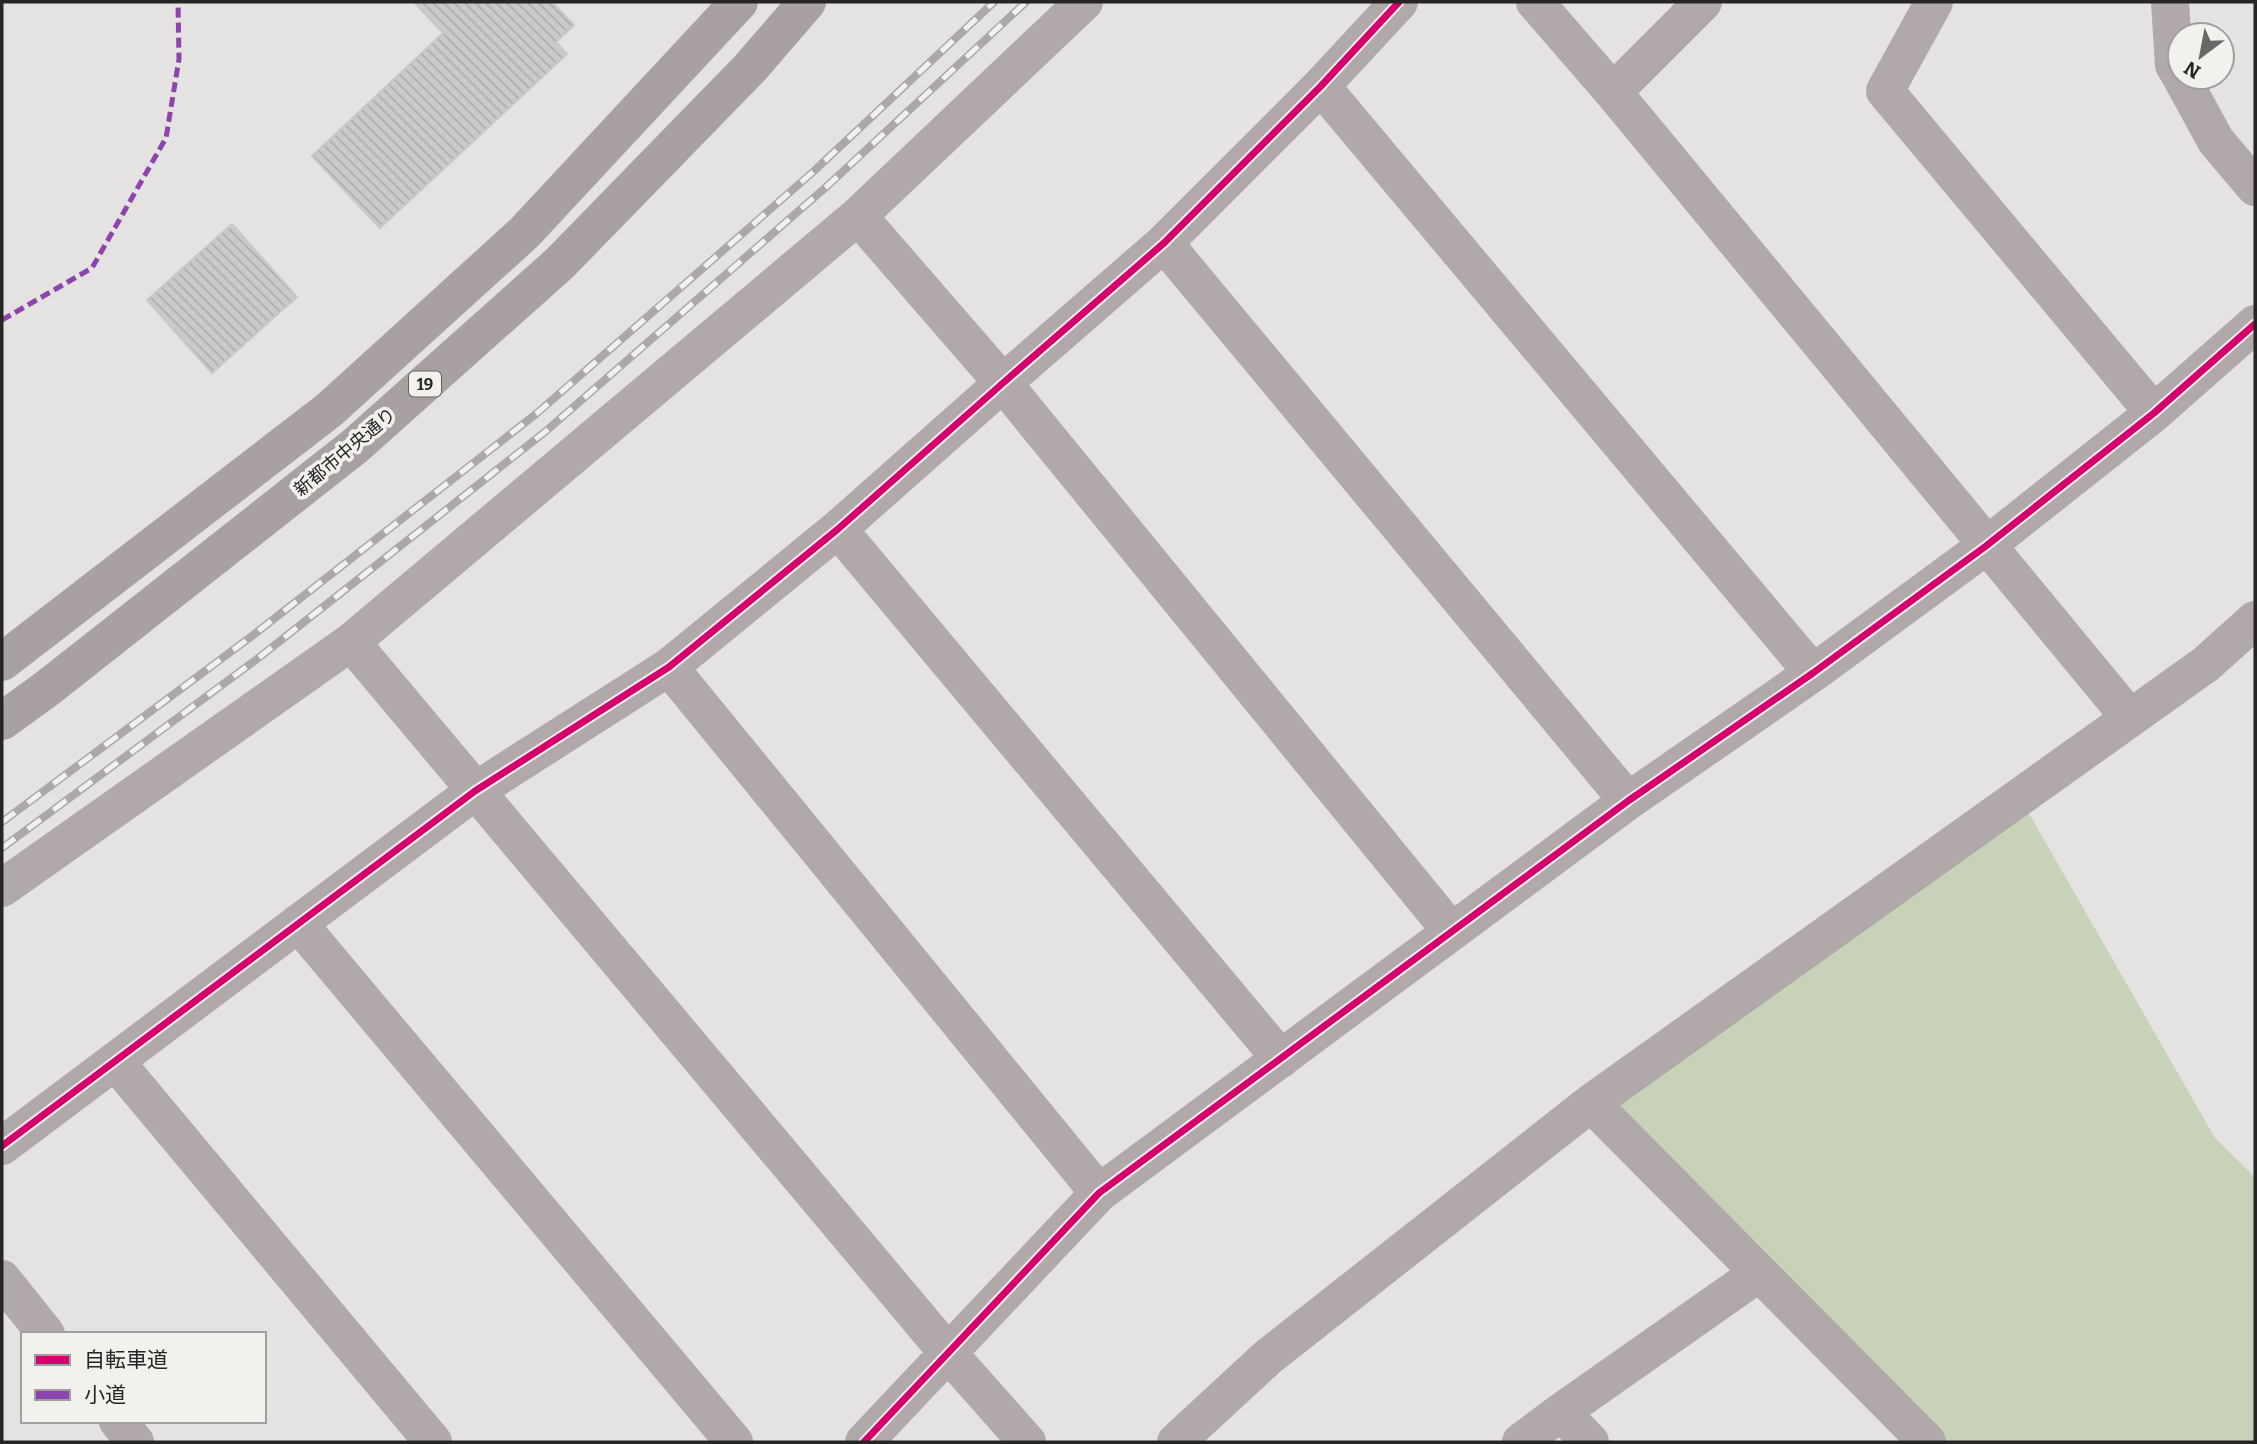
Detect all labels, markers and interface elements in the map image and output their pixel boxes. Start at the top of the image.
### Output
north arrow [2166,21,2236,91]
text: N [2180,56,2205,84]
road number: 19 [409,372,441,396]
street label: 新都市中央通り [290,403,400,501]
legend [21,1332,266,1423]
text: 自転車道 [84,1347,168,1373]
text: 小道 [84,1382,126,1408]

